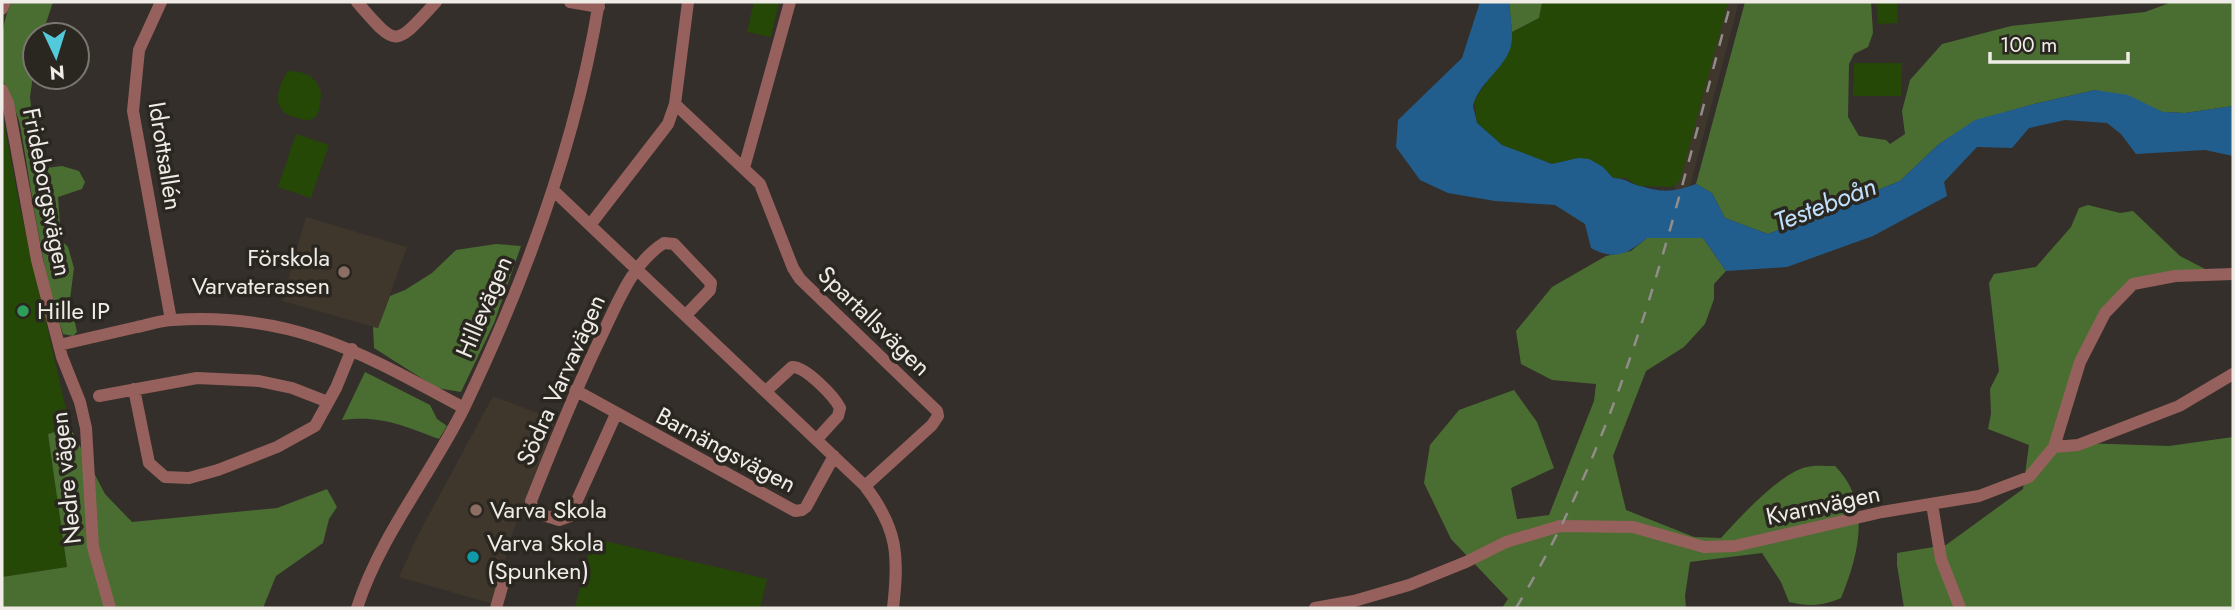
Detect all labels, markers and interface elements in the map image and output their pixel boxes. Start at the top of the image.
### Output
north arrow [21,21,91,91]
scale bar [1990,21,2128,65]
text: 100 m [2000,30,2057,60]
text: N [49,58,66,86]
street label: Idrottsallén [140,99,191,213]
street label: Frideborgsvägen [14,105,81,279]
water label: Testeboån [1768,167,1882,241]
place label: Förskola Varvaterassen [192,240,330,303]
street label: Hillevägen [446,251,521,363]
street label: Spartallsvägen [810,258,939,384]
marker: Förskola Varvaterassen [336,264,352,280]
street label: Södra Varvavägen [507,289,614,471]
place label: Hille IP [37,293,110,328]
marker: Hille IP [15,303,31,319]
street label: Barnängsvägen [650,398,802,501]
street label: Nedre vägen [41,410,90,546]
street label: Kvarnvägen [1763,475,1883,534]
place label: Varva Skola [490,492,607,527]
marker: Varva Skola [468,502,484,518]
place label: Varva Skola (Spunken) [487,525,604,588]
marker: Varva Skola (Spunken) [465,549,481,565]

